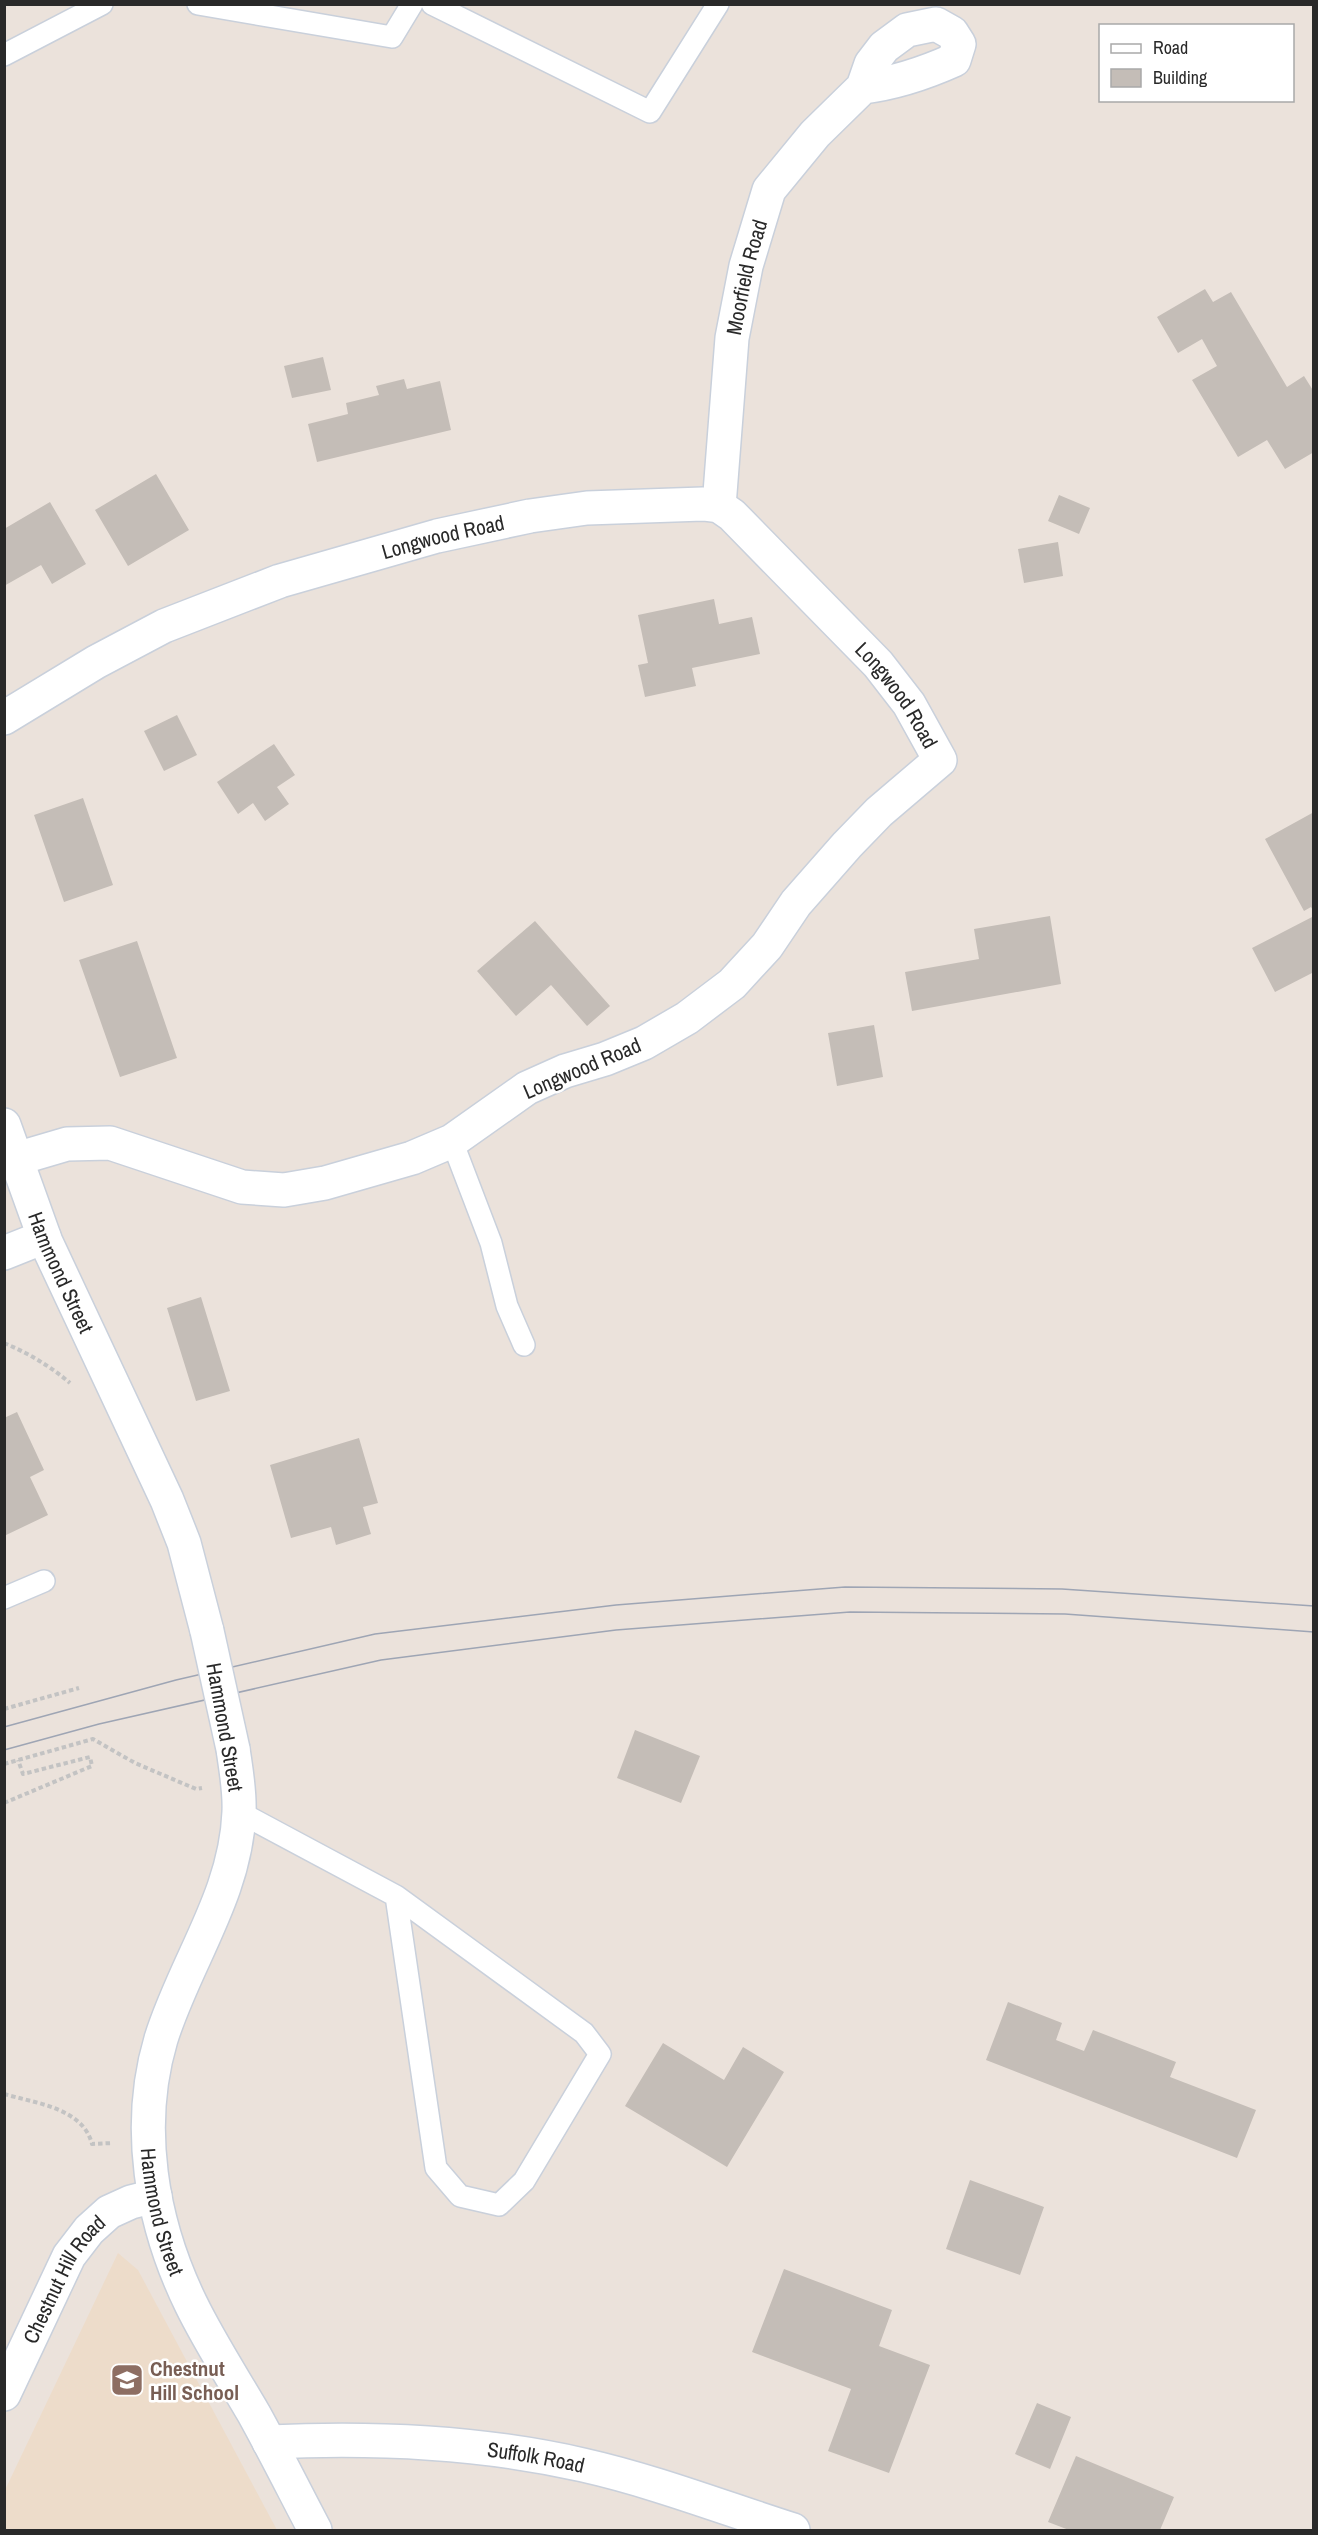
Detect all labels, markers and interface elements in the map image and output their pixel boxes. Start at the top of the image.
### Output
legend [1099,24,1294,102]
text: Road [1153,35,1188,60]
text: Building [1153,65,1208,90]
street label: Moorfield Road [718,216,774,337]
street label: Longwood Road [378,507,507,566]
street label: Longwood Road [849,635,945,753]
street label: Longwood Road [519,1030,645,1106]
street label: Hammond Street [22,1208,101,1338]
street label: Hammond Street [199,1660,251,1794]
street label: Hammond Street [134,2147,191,2280]
street label: Chestnut Hill Road [15,2208,111,2348]
place label: Chestnut Hill School [150,2354,239,2407]
school or university icon: Chestnut Hill School [109,2362,145,2398]
street label: Suffolk Road [486,2434,588,2479]

